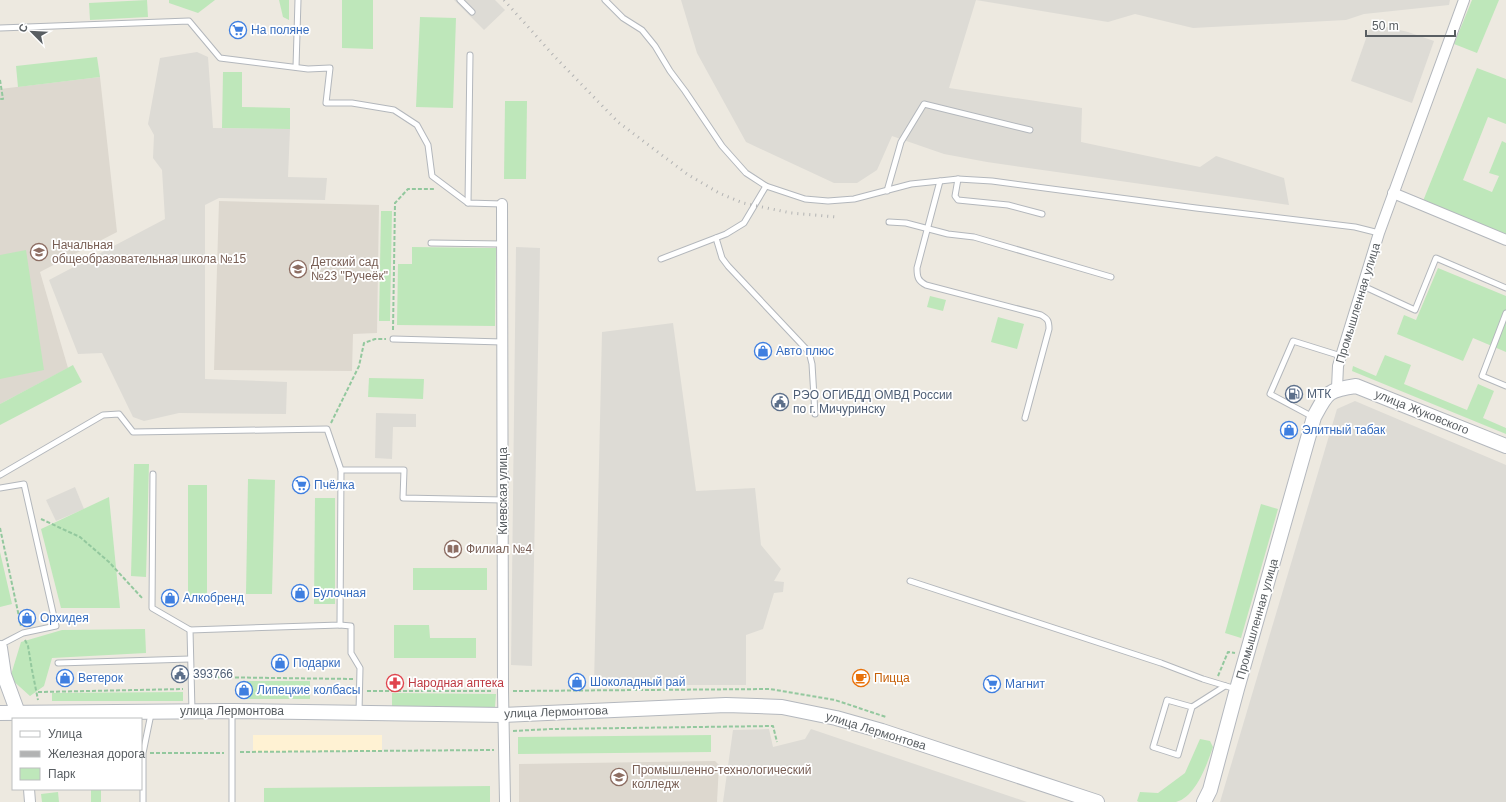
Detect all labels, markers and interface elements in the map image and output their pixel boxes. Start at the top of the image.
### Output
north arrow [12,12,52,52]
scale bar [1366,12,1455,38]
text: 50 m [1372,19,1399,33]
supermarket icon: На поляне [228,20,248,40]
text: С [16,22,30,34]
place label: На поляне [251,23,310,37]
place label: Начальная общеобразовательная школа №15 [52,238,246,266]
street label: Промышленная улица [1333,241,1383,365]
school or university icon: Начальная общеобразовательная школа №15 [29,242,49,262]
place label: Детский сад №23 "Ручеёк" [311,255,388,283]
school or university icon: Детский сад №23 "Ручеёк" [288,259,308,279]
shop icon: Авто плюс [753,341,773,361]
place label: Авто плюс [776,344,834,358]
fuel station icon: МТК [1284,384,1304,404]
place label: МТК [1307,387,1331,401]
street label: улица Жуковского [1373,387,1471,437]
place label: РЭО ОГИБДД ОМВД России по г. Мичуринску [793,388,952,416]
public building icon: РЭО ОГИБДД ОМВД России по г. Мичуринску [770,392,790,412]
shop icon: Элитный табак [1279,420,1299,440]
place label: Элитный табак [1302,423,1386,437]
street label: Киевская улица [496,447,510,535]
supermarket icon: Пчёлка [291,475,311,495]
place label: Пчёлка [314,478,355,492]
library icon: Филиал №4 [443,539,463,559]
place label: Филиал №4 [466,542,532,556]
street label: Промышленная улица [1233,557,1281,681]
shop icon: Булочная [290,583,310,603]
place label: Булочная [313,586,366,600]
shop icon: Алкобренд [160,588,180,608]
place label: Алкобренд [183,591,244,605]
shop icon: Орхидея [17,608,37,628]
place label: Орхидея [40,611,89,625]
shop icon: Подарки [270,653,290,673]
place label: Подарки [293,656,340,670]
public building icon: 393766 [170,664,190,684]
place label: 393766 [193,667,233,681]
shop icon: Ветерок [55,668,75,688]
cafe icon: Пицца [851,668,871,688]
place label: Ветерок [78,671,124,685]
place label: Пицца [874,671,910,685]
shop icon: Шоколадный рай [567,672,587,692]
pharmacy icon: Народная аптека [385,673,405,693]
supermarket icon: Магнит [982,674,1002,694]
place label: Шоколадный рай [590,675,685,689]
place label: Народная аптека [408,676,504,690]
place label: Магнит [1005,677,1046,691]
shop icon: Липецкие колбасы [234,680,254,700]
place label: Липецкие колбасы [257,683,360,697]
street label: улица Лермонтова [504,703,609,721]
street label: улица Лермонтова [180,704,284,718]
street label: улица Лермонтова [824,709,928,753]
legend [12,718,142,790]
text: Улица [48,727,82,741]
text: Железная дорога [48,747,145,761]
place label: Промышленно-технологический колледж [632,763,811,791]
text: Парк [48,767,76,781]
school or university icon: Промышленно-технологический колледж [609,767,629,787]

